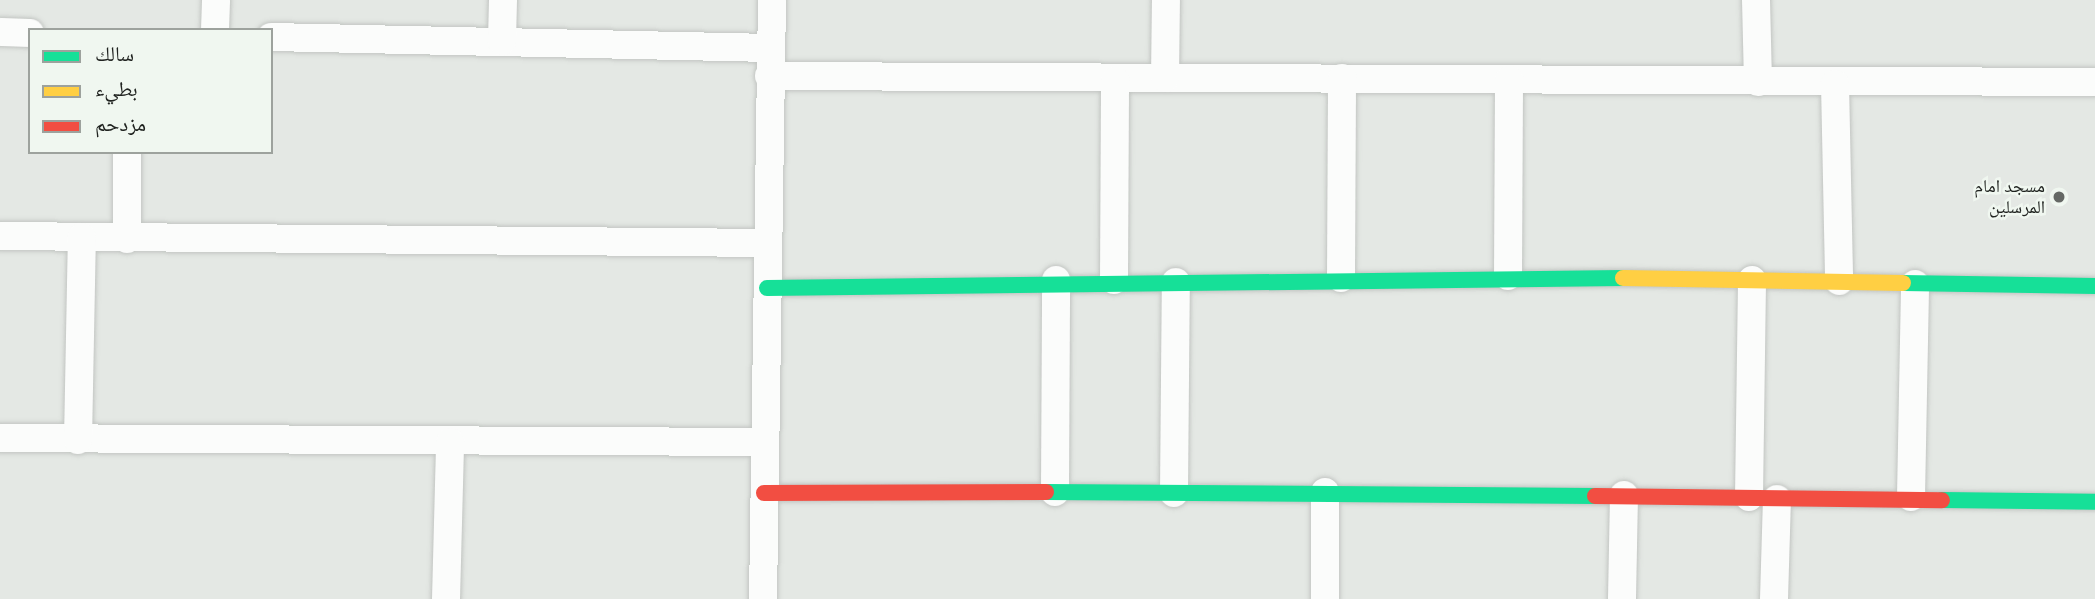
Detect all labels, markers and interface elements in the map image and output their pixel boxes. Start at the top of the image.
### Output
legend [28,28,273,154]
text: سالك [95,39,134,67]
text: بطيء [95,74,138,102]
text: مزدحم [95,109,146,137]
place label: مسجد امام المرسلين [1974,176,2045,218]
marker: مسجد امام المرسلين [2051,189,2067,205]

